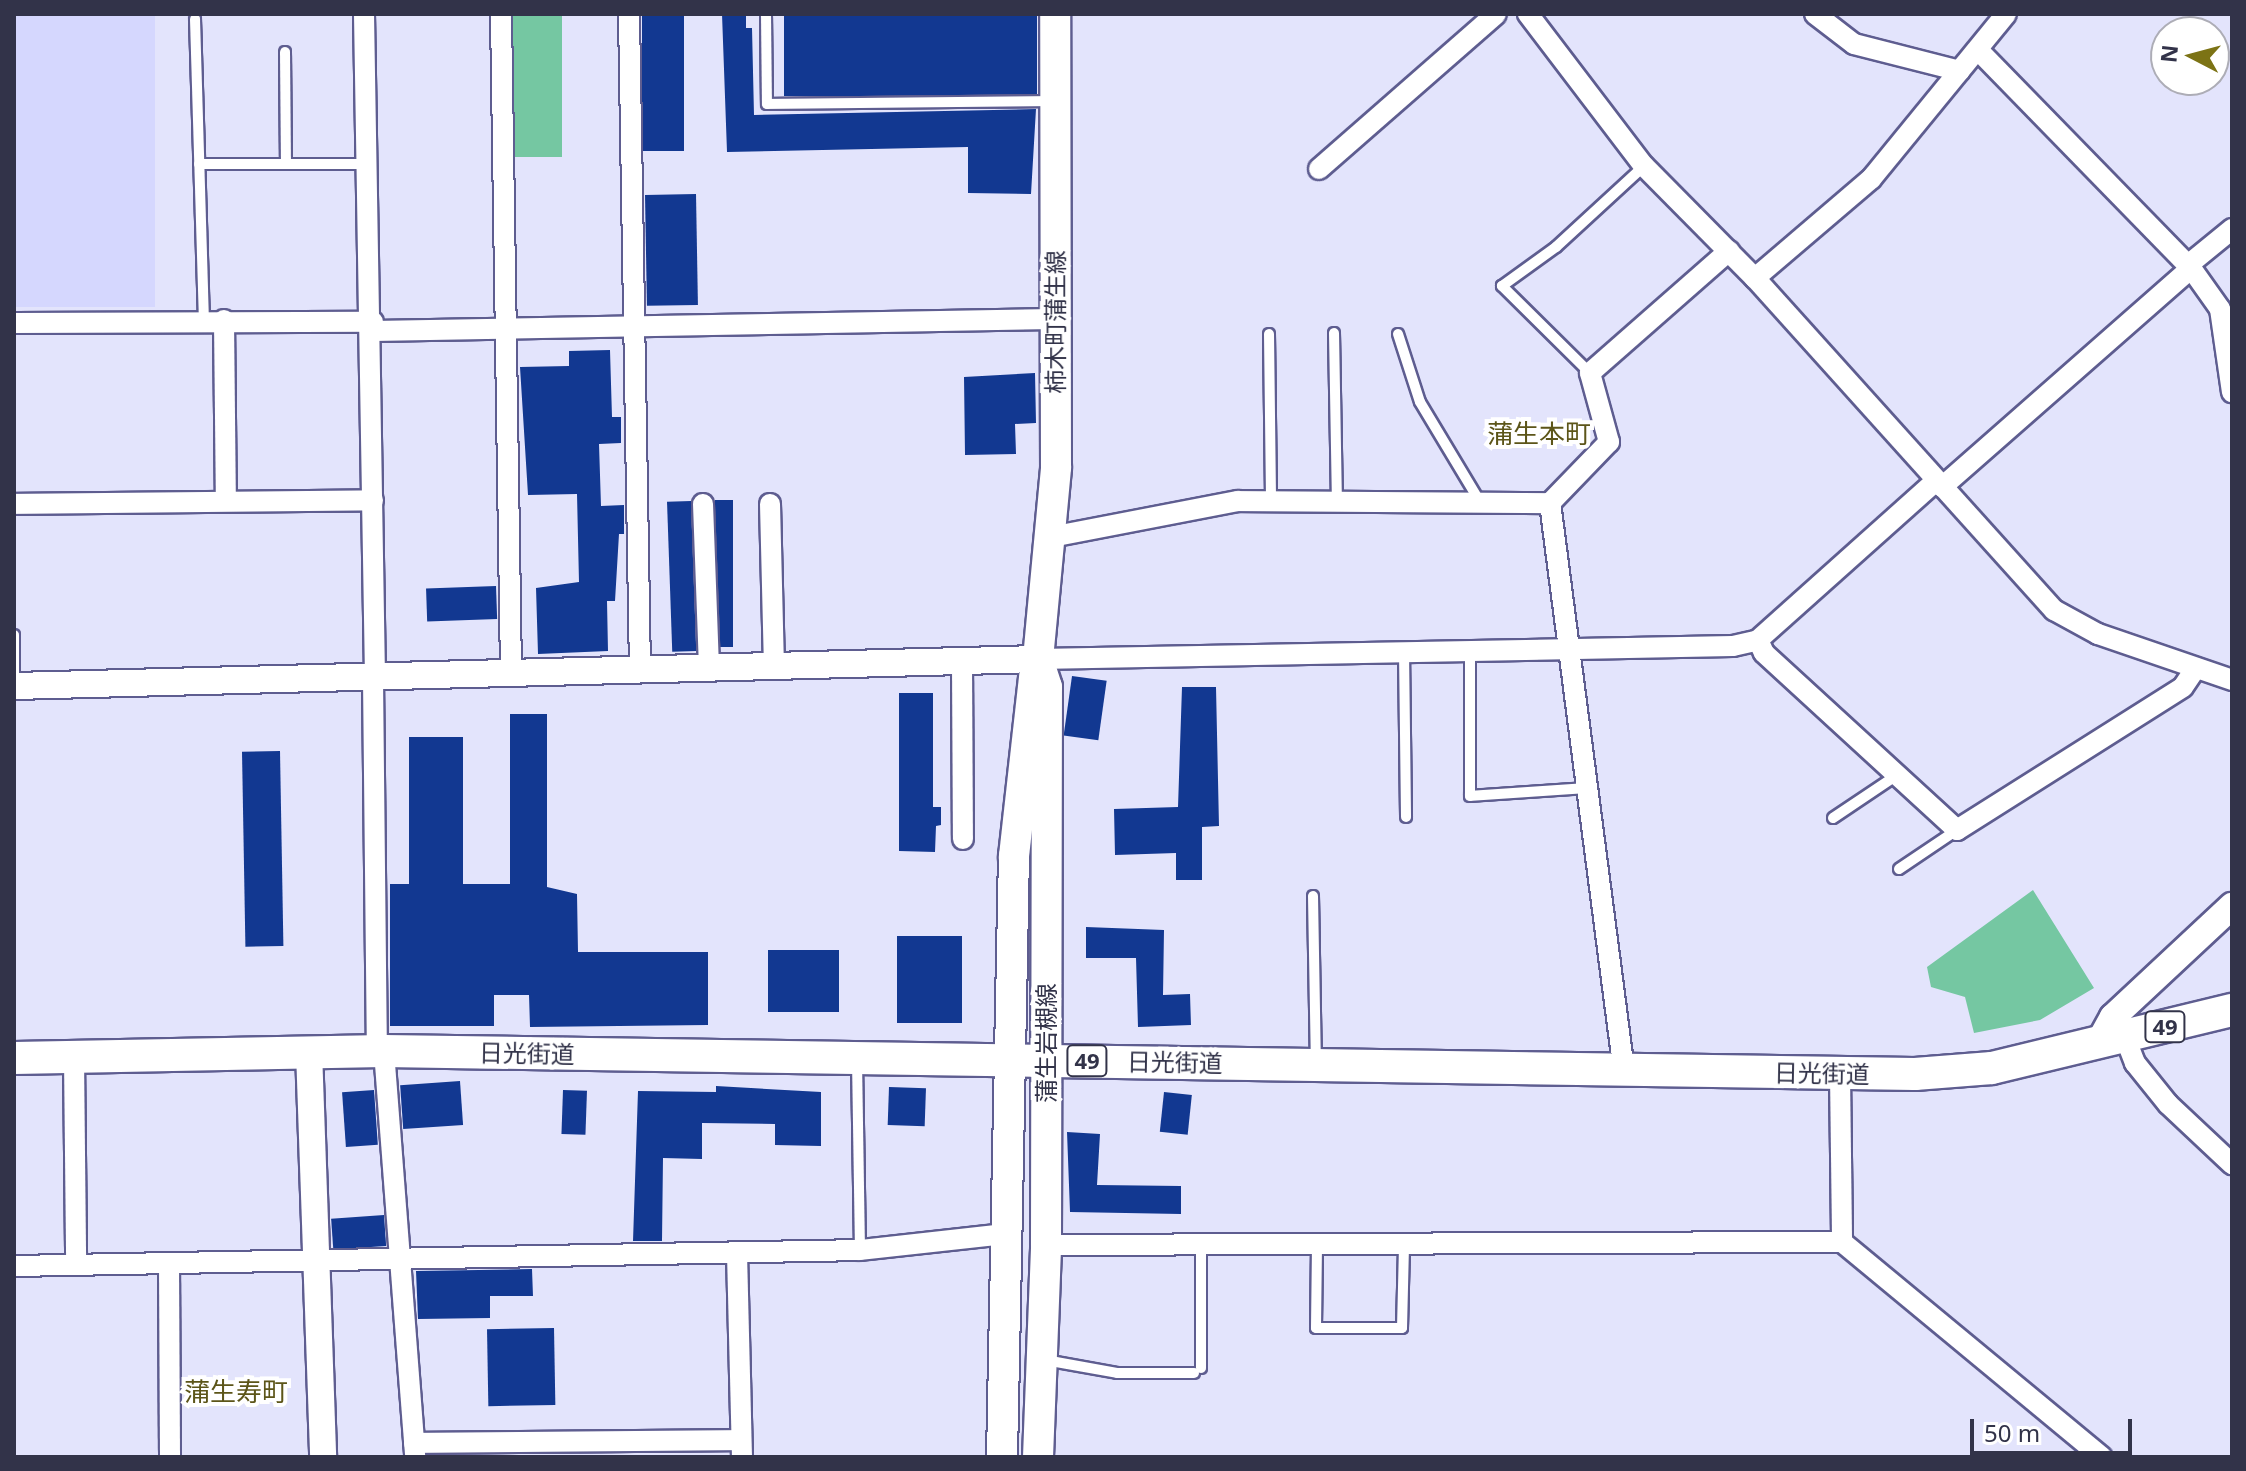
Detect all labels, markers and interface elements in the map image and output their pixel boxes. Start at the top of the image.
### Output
north arrow [2150,16,2230,96]
text: N [2152,43,2184,64]
street label: 柿木町蒲生線 [1041,250,1069,394]
district label: 蒲生本町 [1487,418,1591,450]
street label: 蒲生岩槻線 [1032,983,1060,1103]
road number: 49 [2143,1009,2187,1045]
street label: 日光街道 [479,1038,575,1068]
road number: 49 [1065,1043,1109,1079]
street label: 日光街道 [1127,1047,1223,1077]
street label: 日光街道 [1774,1058,1870,1088]
district label: 蒲生寿町 [184,1376,288,1408]
scale bar [1974,1403,2136,1453]
text: 50 m [1984,1416,2040,1449]

